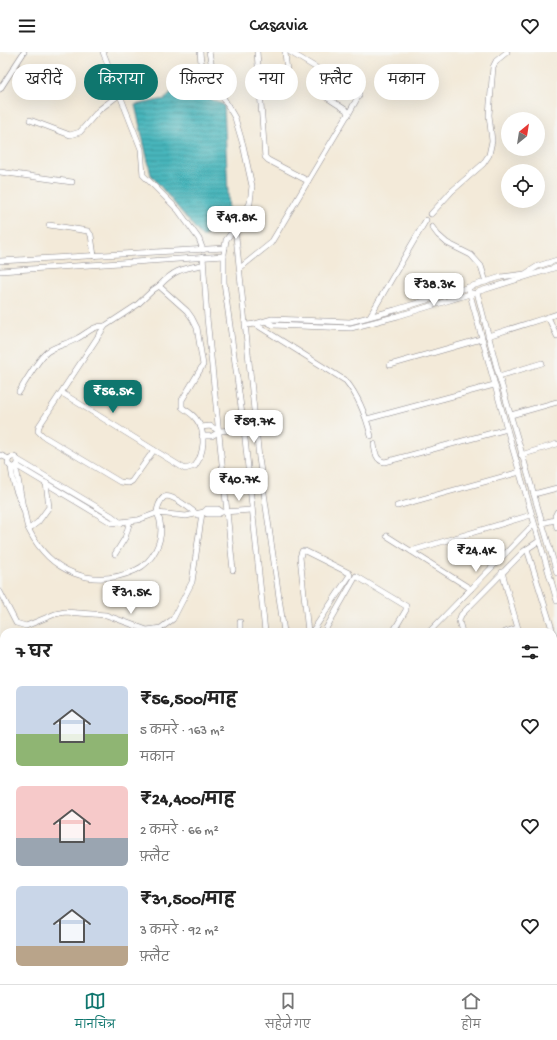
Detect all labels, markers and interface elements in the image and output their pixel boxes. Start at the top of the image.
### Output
icon: menu [16,15,38,37]
icon: heart [519,15,541,37]
text: Casavia [249,16,308,37]
chip: खरीदें [12,64,76,100]
chip: किराया [84,64,158,100]
chip: फ़िल्टर [166,64,237,100]
chip: नया [245,64,298,100]
chip: फ़्लैट [306,64,366,100]
chip: मकान [374,64,439,100]
north arrow [501,112,545,156]
map controls [501,112,545,208]
button: locate [501,164,545,208]
pin: ₹49.8K [203,206,269,240]
text: ₹49.8K [216,211,256,226]
pin: ₹38.3K [401,273,467,307]
text: ₹38.3K [414,278,454,293]
pin: ₹56.5K [80,380,146,414]
text: ₹56.5K [93,385,133,400]
pin: ₹59.7K [221,410,287,444]
text: ₹59.7K [234,415,274,430]
pin: ₹40.7K [206,468,272,502]
text: ₹40.7K [219,473,259,488]
pin: ₹24.4K [443,539,509,573]
text: ₹24.4K [457,544,495,559]
pin: ₹31.5K [98,581,164,615]
text: ₹31.5K [112,586,151,601]
icon: filters [519,641,541,663]
text: 7 घर [16,644,52,664]
text: ₹56,500/माह [140,691,237,711]
icon: home [48,702,96,750]
icon: heart [519,715,541,737]
text: 5 कमरे · 163 m² [140,724,225,739]
text: मकान [140,751,174,766]
text: ₹24,400/माह [140,791,235,811]
icon: home [48,802,96,850]
icon: heart [519,815,541,837]
text: 2 कमरे · 66 m² [140,824,219,839]
text: फ़्लैट [140,851,170,866]
text: ₹31,500/माह [140,891,235,911]
icon: home [48,902,96,950]
icon: heart [519,915,541,937]
text: 3 कमरे · 92 m² [140,924,219,939]
text: फ़्लैट [140,951,170,966]
tab: मानचित्र [75,990,115,1036]
tab: सहेजे गए [265,990,310,1036]
tab: होम [460,990,482,1036]

